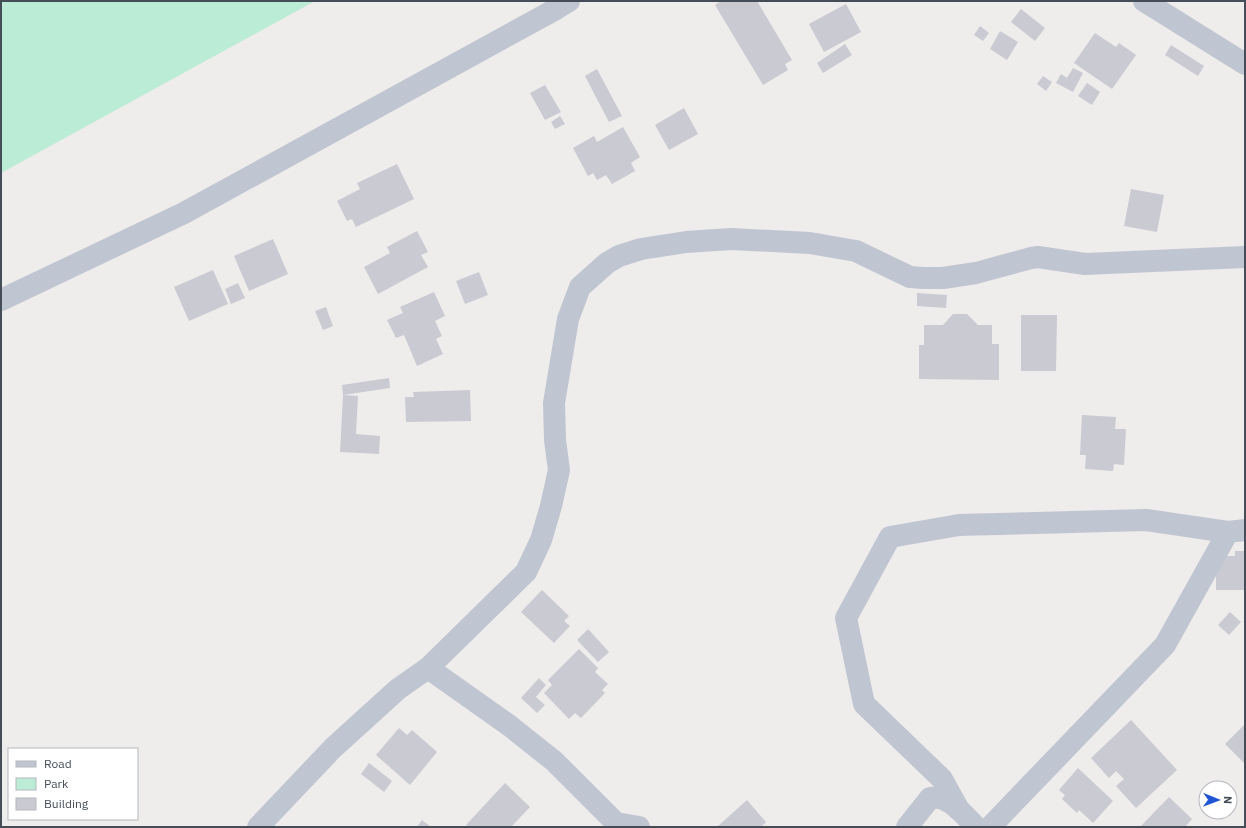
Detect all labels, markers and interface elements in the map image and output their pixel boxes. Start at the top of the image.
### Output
legend [8,748,138,820]
text: Road [44,756,72,771]
text: Park [44,776,69,791]
north arrow [1198,780,1238,820]
text: Building [44,796,89,811]
text: N [1221,796,1235,804]

